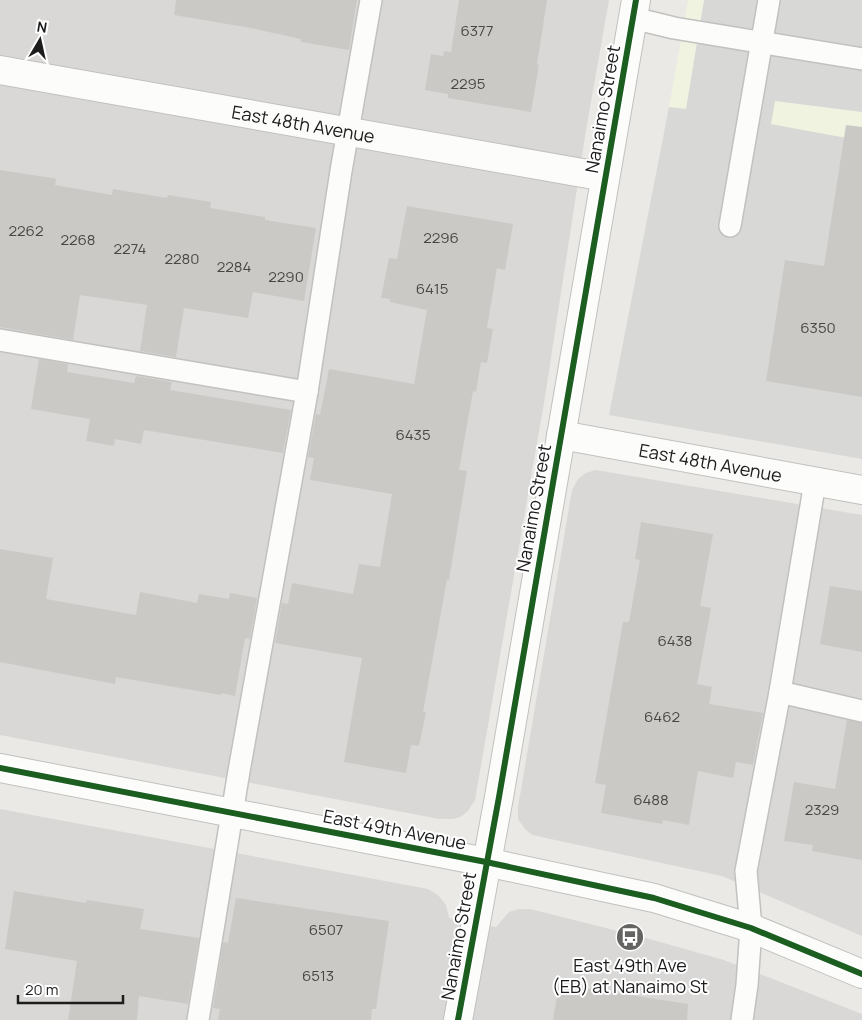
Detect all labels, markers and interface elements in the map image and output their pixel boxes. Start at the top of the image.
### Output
north arrow [15,15,65,65]
text: N [36,16,49,37]
house number: 6377 [460,20,494,41]
street label: Nanaimo Street [579,43,625,175]
house number: 2295 [450,73,486,94]
street label: East 48th Avenue [230,99,377,148]
house number: 2262 [9,220,43,241]
house number: 2296 [423,227,459,248]
house number: 2268 [60,229,96,250]
house number: 2274 [114,238,147,259]
house number: 2280 [165,248,199,269]
house number: 2284 [217,256,251,277]
house number: 2290 [268,266,304,287]
house number: 6415 [416,278,448,299]
house number: 6350 [800,317,836,338]
house number: 6435 [395,424,431,445]
street label: East 48th Avenue [637,437,784,487]
street label: Nanaimo Street [510,442,556,574]
house number: 6438 [657,630,693,651]
house number: 6462 [644,706,680,727]
house number: 6488 [633,789,669,810]
house number: 2329 [805,799,839,820]
street label: East 49th Avenue [321,803,469,855]
street label: Nanaimo Street [435,870,481,1002]
house number: 6507 [309,919,343,940]
bus stop icon: East 49th Ave (EB) at Nanaimo St [615,922,645,952]
place label: East 49th Ave (EB) at Nanaimo St [552,953,708,998]
house number: 6513 [302,965,334,986]
scale bar [18,972,122,1004]
text: 20 m [25,979,58,1000]

